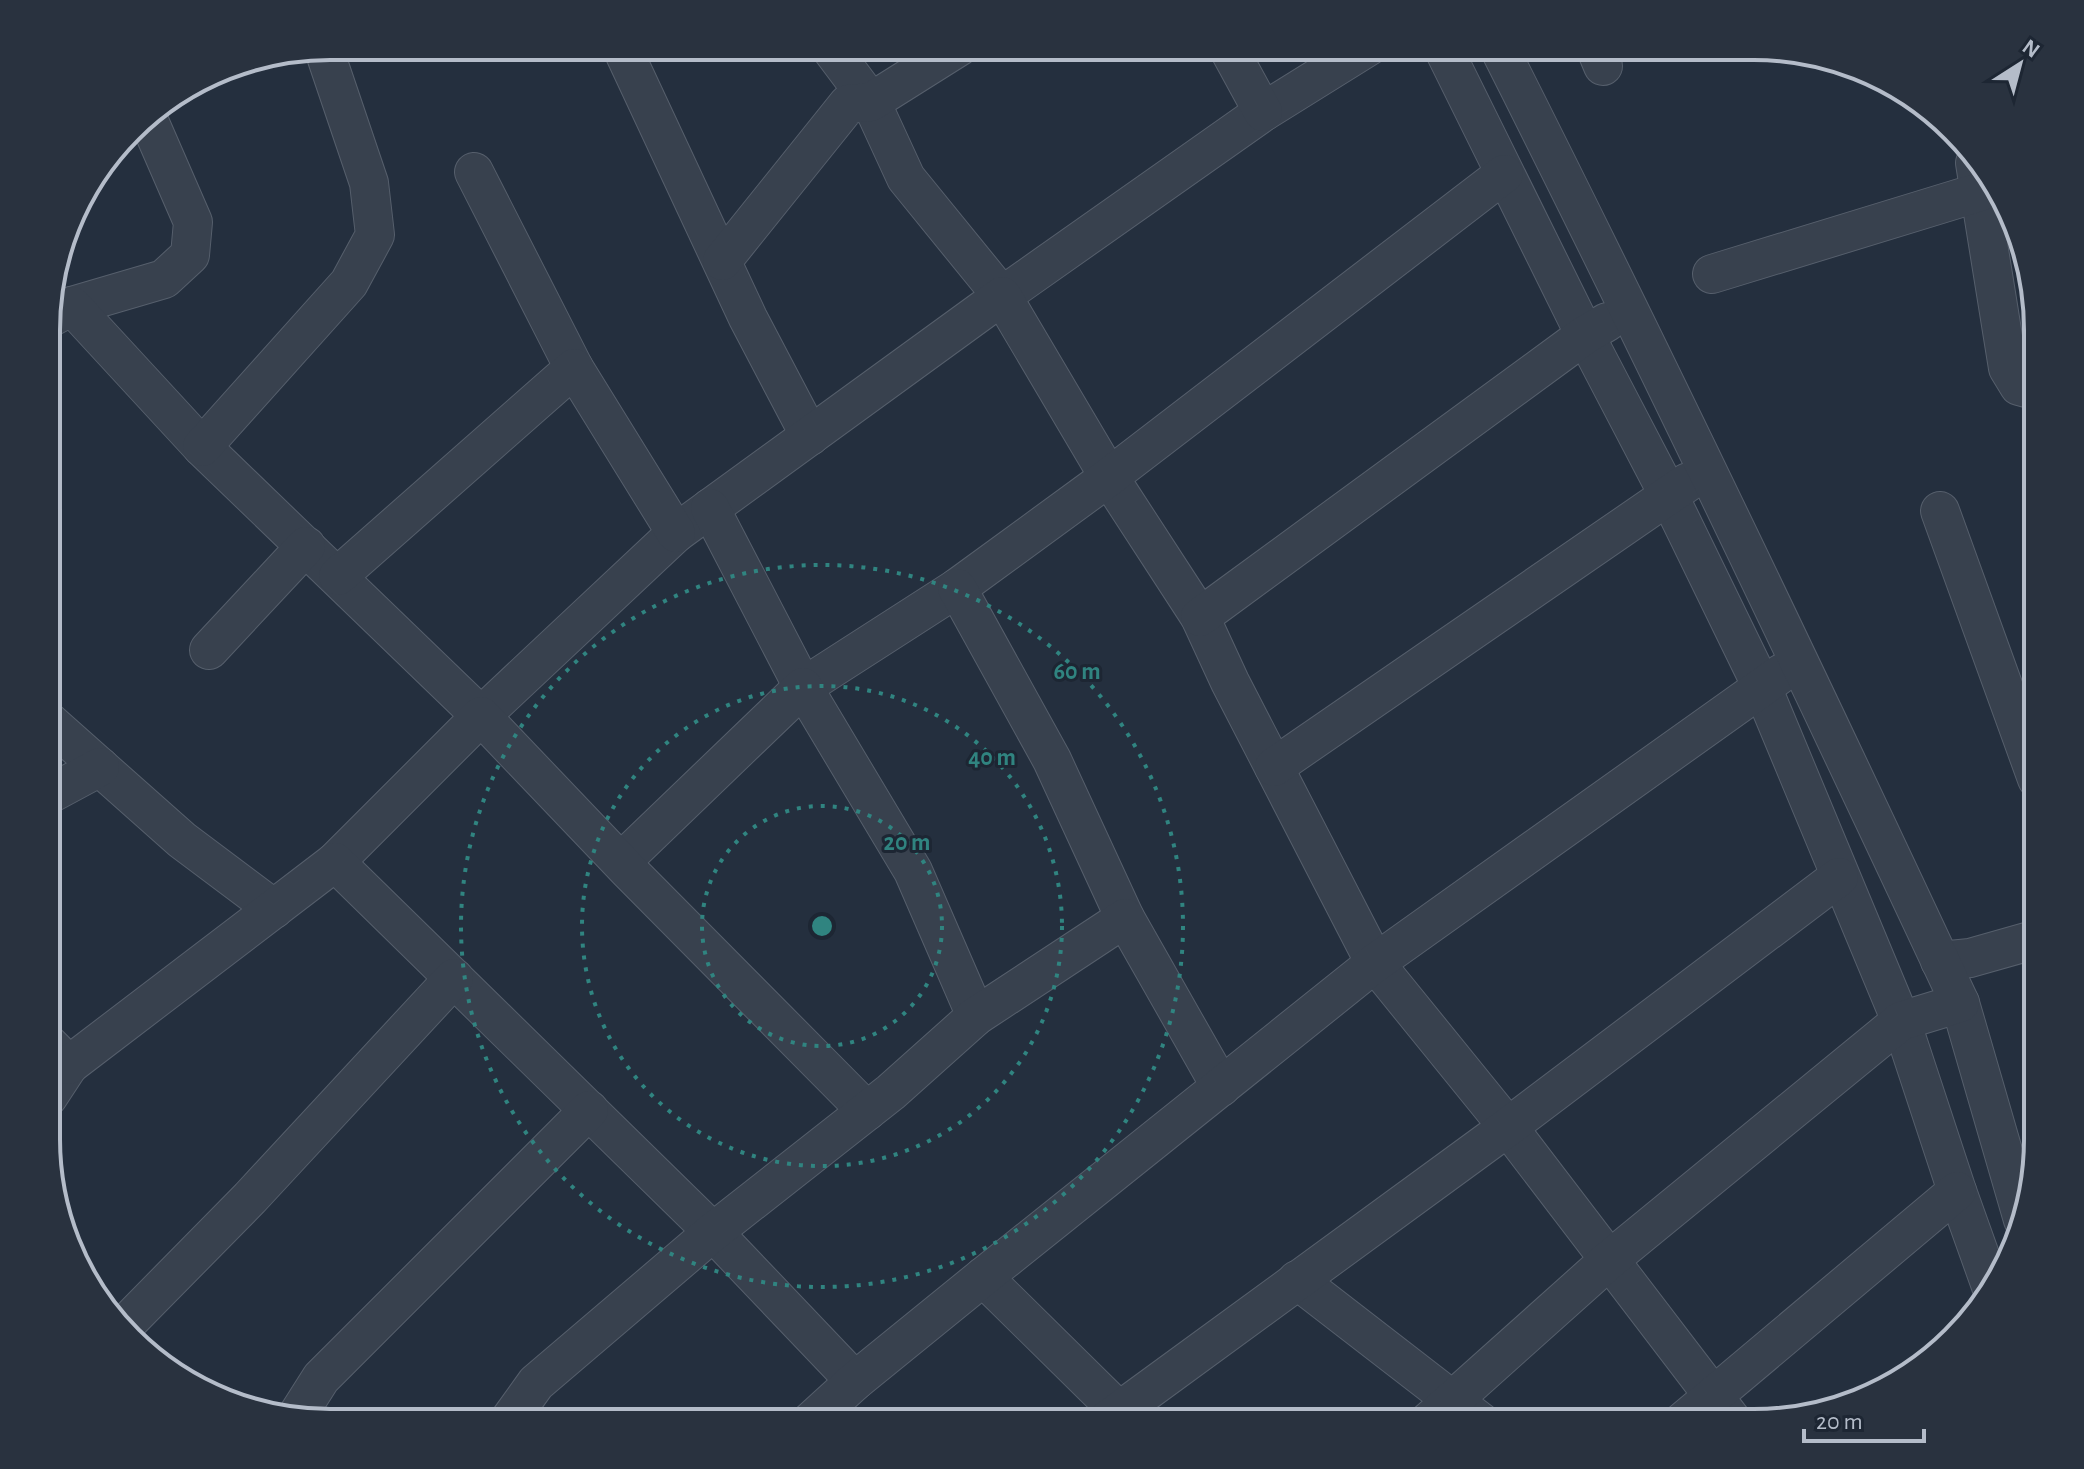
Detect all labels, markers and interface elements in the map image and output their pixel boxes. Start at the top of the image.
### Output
north arrow [1980,24,2060,104]
text: N [2019,35,2044,62]
text: 60 m [1053,660,1101,684]
text: 40 m [968,746,1016,770]
text: 20 m [884,831,930,855]
centre of rings [808,912,836,940]
scale bar [1804,1393,1924,1443]
text: 20 m [1816,1410,1863,1434]

